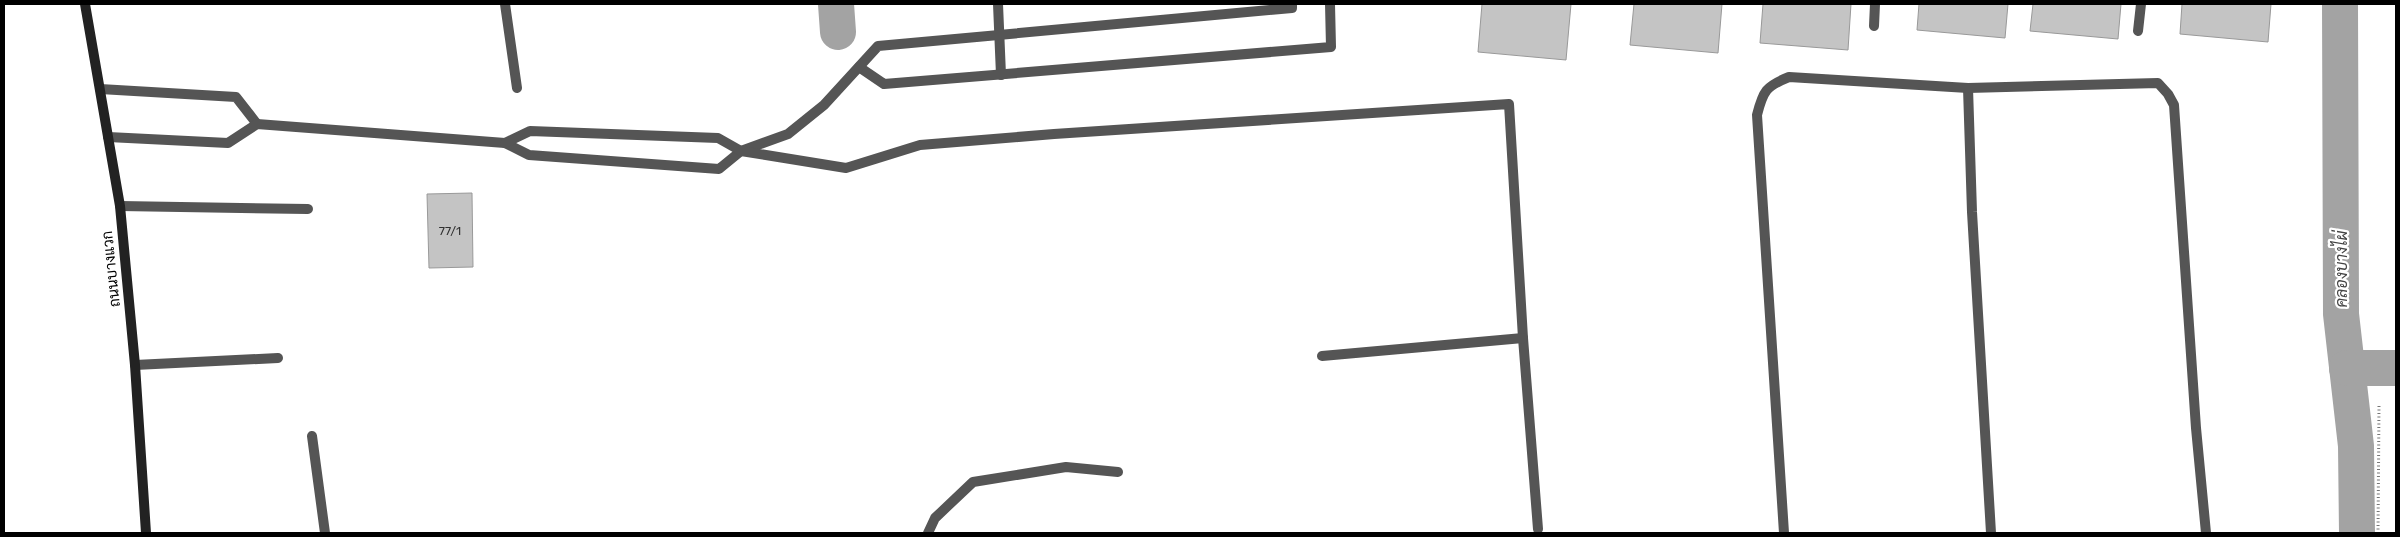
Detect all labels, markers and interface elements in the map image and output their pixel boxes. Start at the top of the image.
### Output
house number: 77/1 [439,224,461,238]
water label: คลองบางไผ่ [2330,229,2351,308]
street label: ถนนบางแวก [98,230,124,308]

